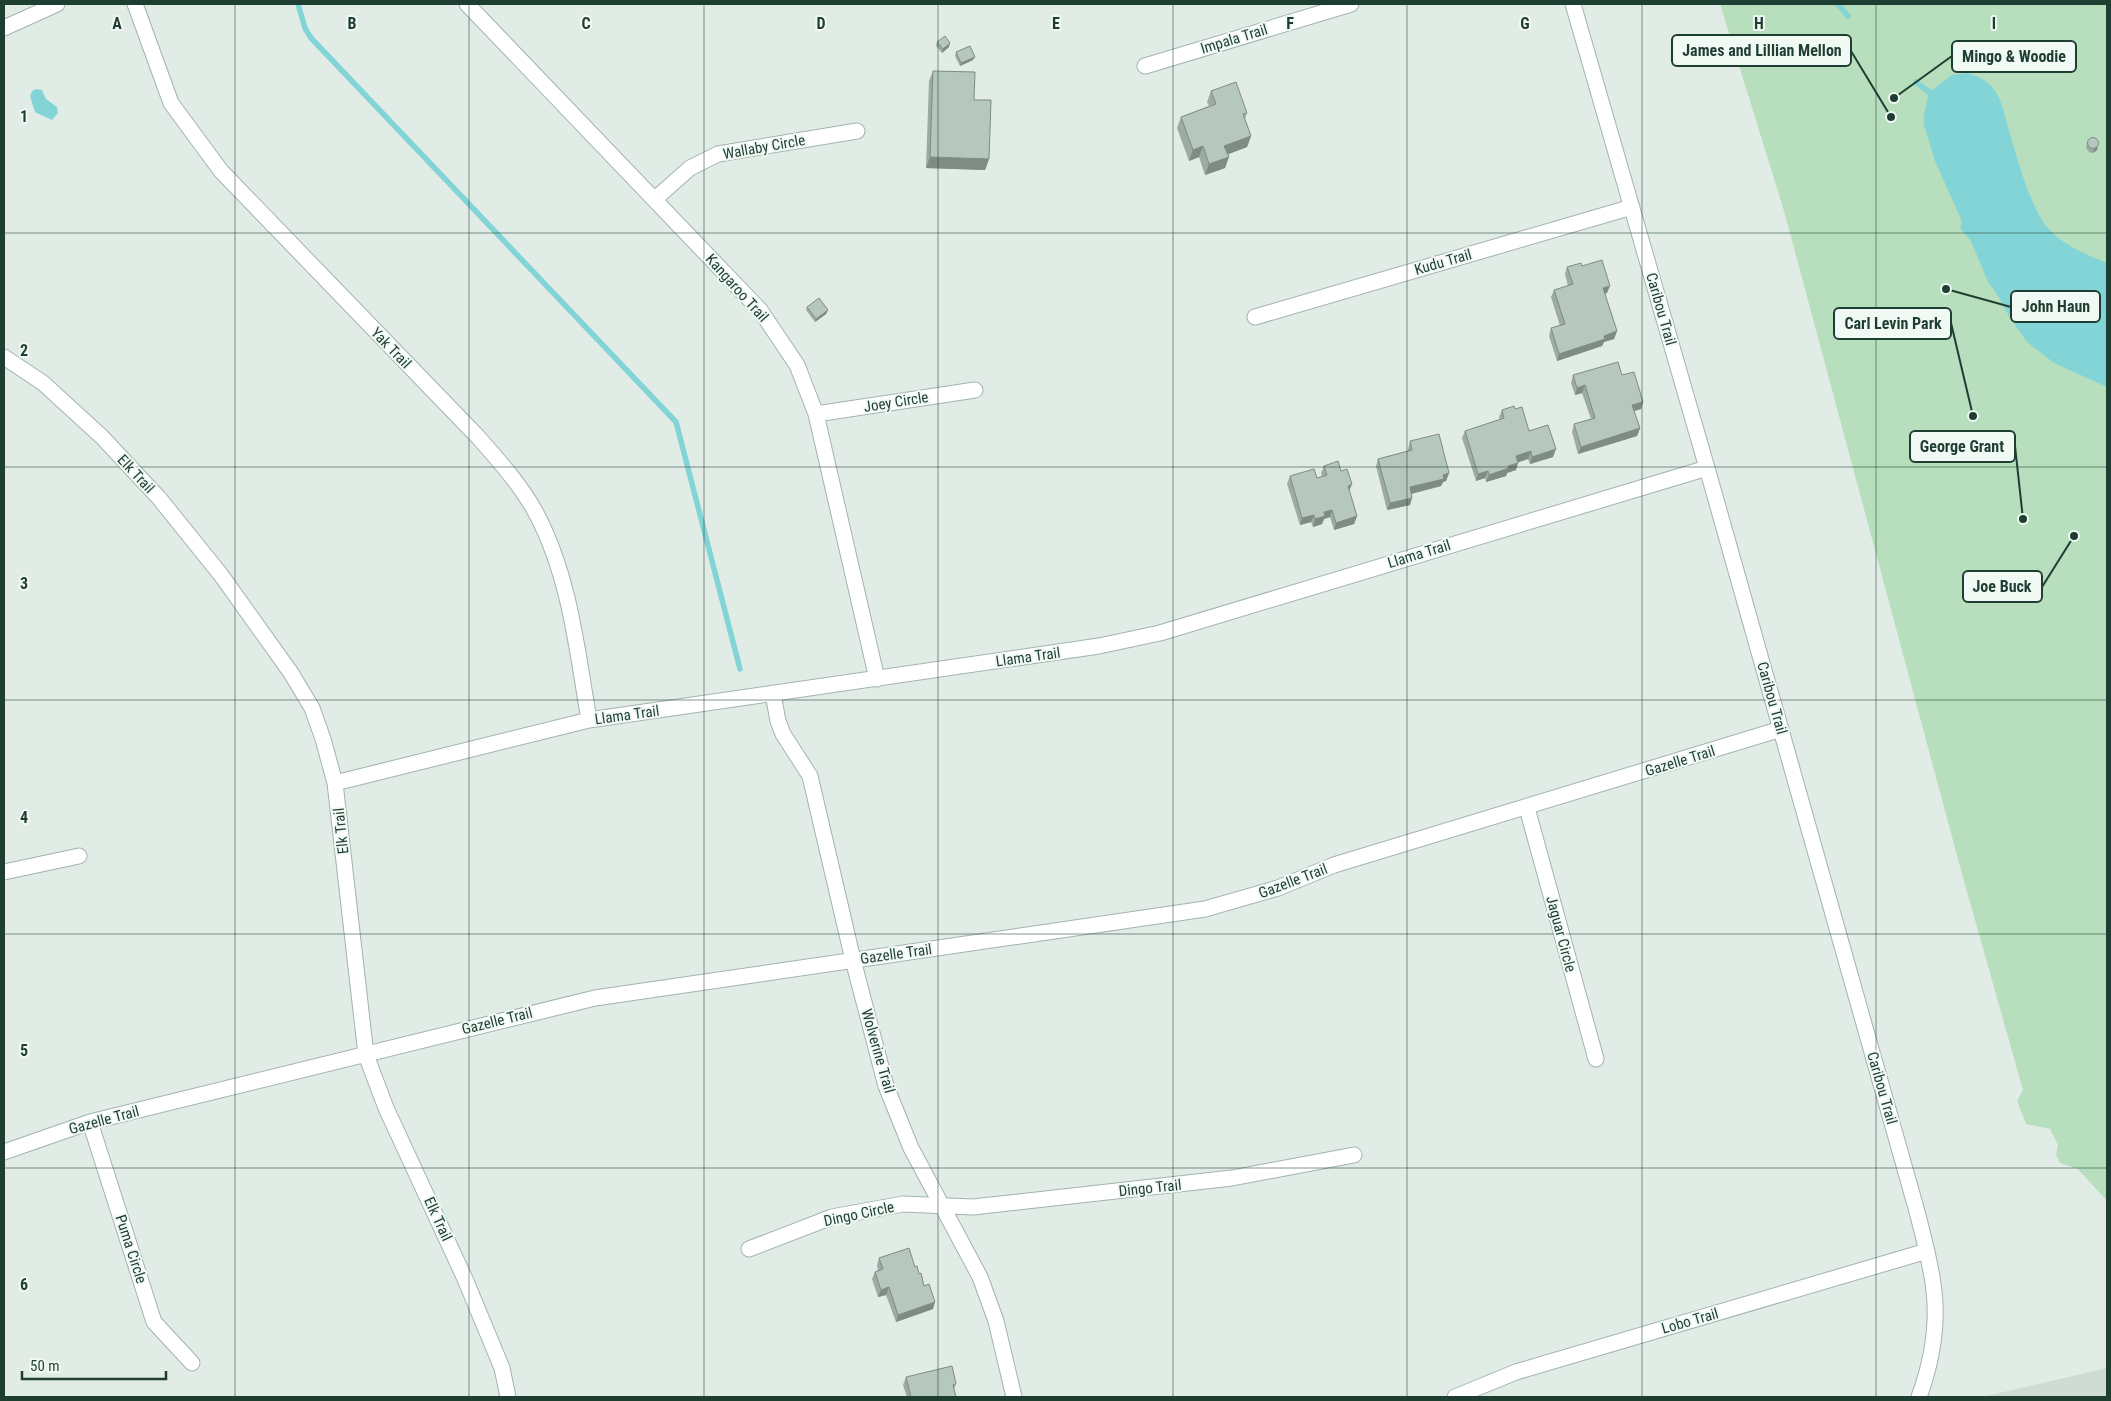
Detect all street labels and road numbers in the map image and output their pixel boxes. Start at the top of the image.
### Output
street label: Impala Trail [1198,20,1270,58]
street label: Wallaby Circle [721,131,807,163]
street label: Kudu Trail [1412,245,1474,279]
street label: Kangaroo Trail [702,250,772,326]
street label: Caribou Trail [1642,271,1680,347]
street label: Yak Trail [367,324,415,372]
street label: Joey Circle [862,388,930,416]
street label: Elk Trail [114,451,158,497]
street label: Llama Trail [1385,536,1453,572]
street label: Llama Trail [995,644,1061,670]
street label: Caribou Trail [1753,660,1791,736]
street label: Llama Trail [594,702,660,728]
street label: Gazelle Trail [1643,742,1717,780]
street label: Elk Trail [330,807,352,855]
street label: Gazelle Trail [1256,860,1330,902]
street label: Jaguar Circle [1542,894,1580,974]
street label: Gazelle Trail [859,940,933,968]
street label: Gazelle Trail [460,1004,534,1038]
street label: Wolverine Trail [857,1007,899,1095]
street label: Caribou Trail [1863,1050,1901,1126]
street label: Gazelle Trail [67,1102,141,1138]
street label: Dingo Trail [1118,1176,1182,1200]
street label: Elk Trail [420,1194,456,1244]
street label: Dingo Circle [822,1198,896,1230]
street label: Puma Circle [111,1212,151,1286]
street label: Lobo Trail [1659,1304,1721,1338]

